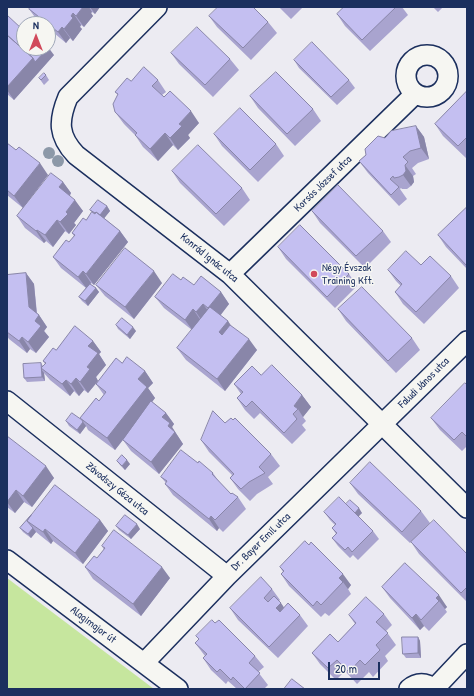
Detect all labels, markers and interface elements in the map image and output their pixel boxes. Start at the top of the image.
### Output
north arrow [16,16,56,56]
text: N [33,18,39,32]
street label: Korsós József utca [291,153,355,215]
street label: Konrád Ignác utca [177,231,241,285]
place label: Négy Évszak Training Kft. [322,261,374,287]
marker: Négy Évszak Training Kft. [309,269,319,279]
street label: Faludi János utca [396,355,452,411]
street label: Závodszy Géza utca [83,460,151,518]
street label: Dr. Bayer Emil utca [229,510,293,574]
street label: Alagimajor út [68,604,118,646]
scale bar [330,654,382,680]
text: 20 m [335,660,357,677]

